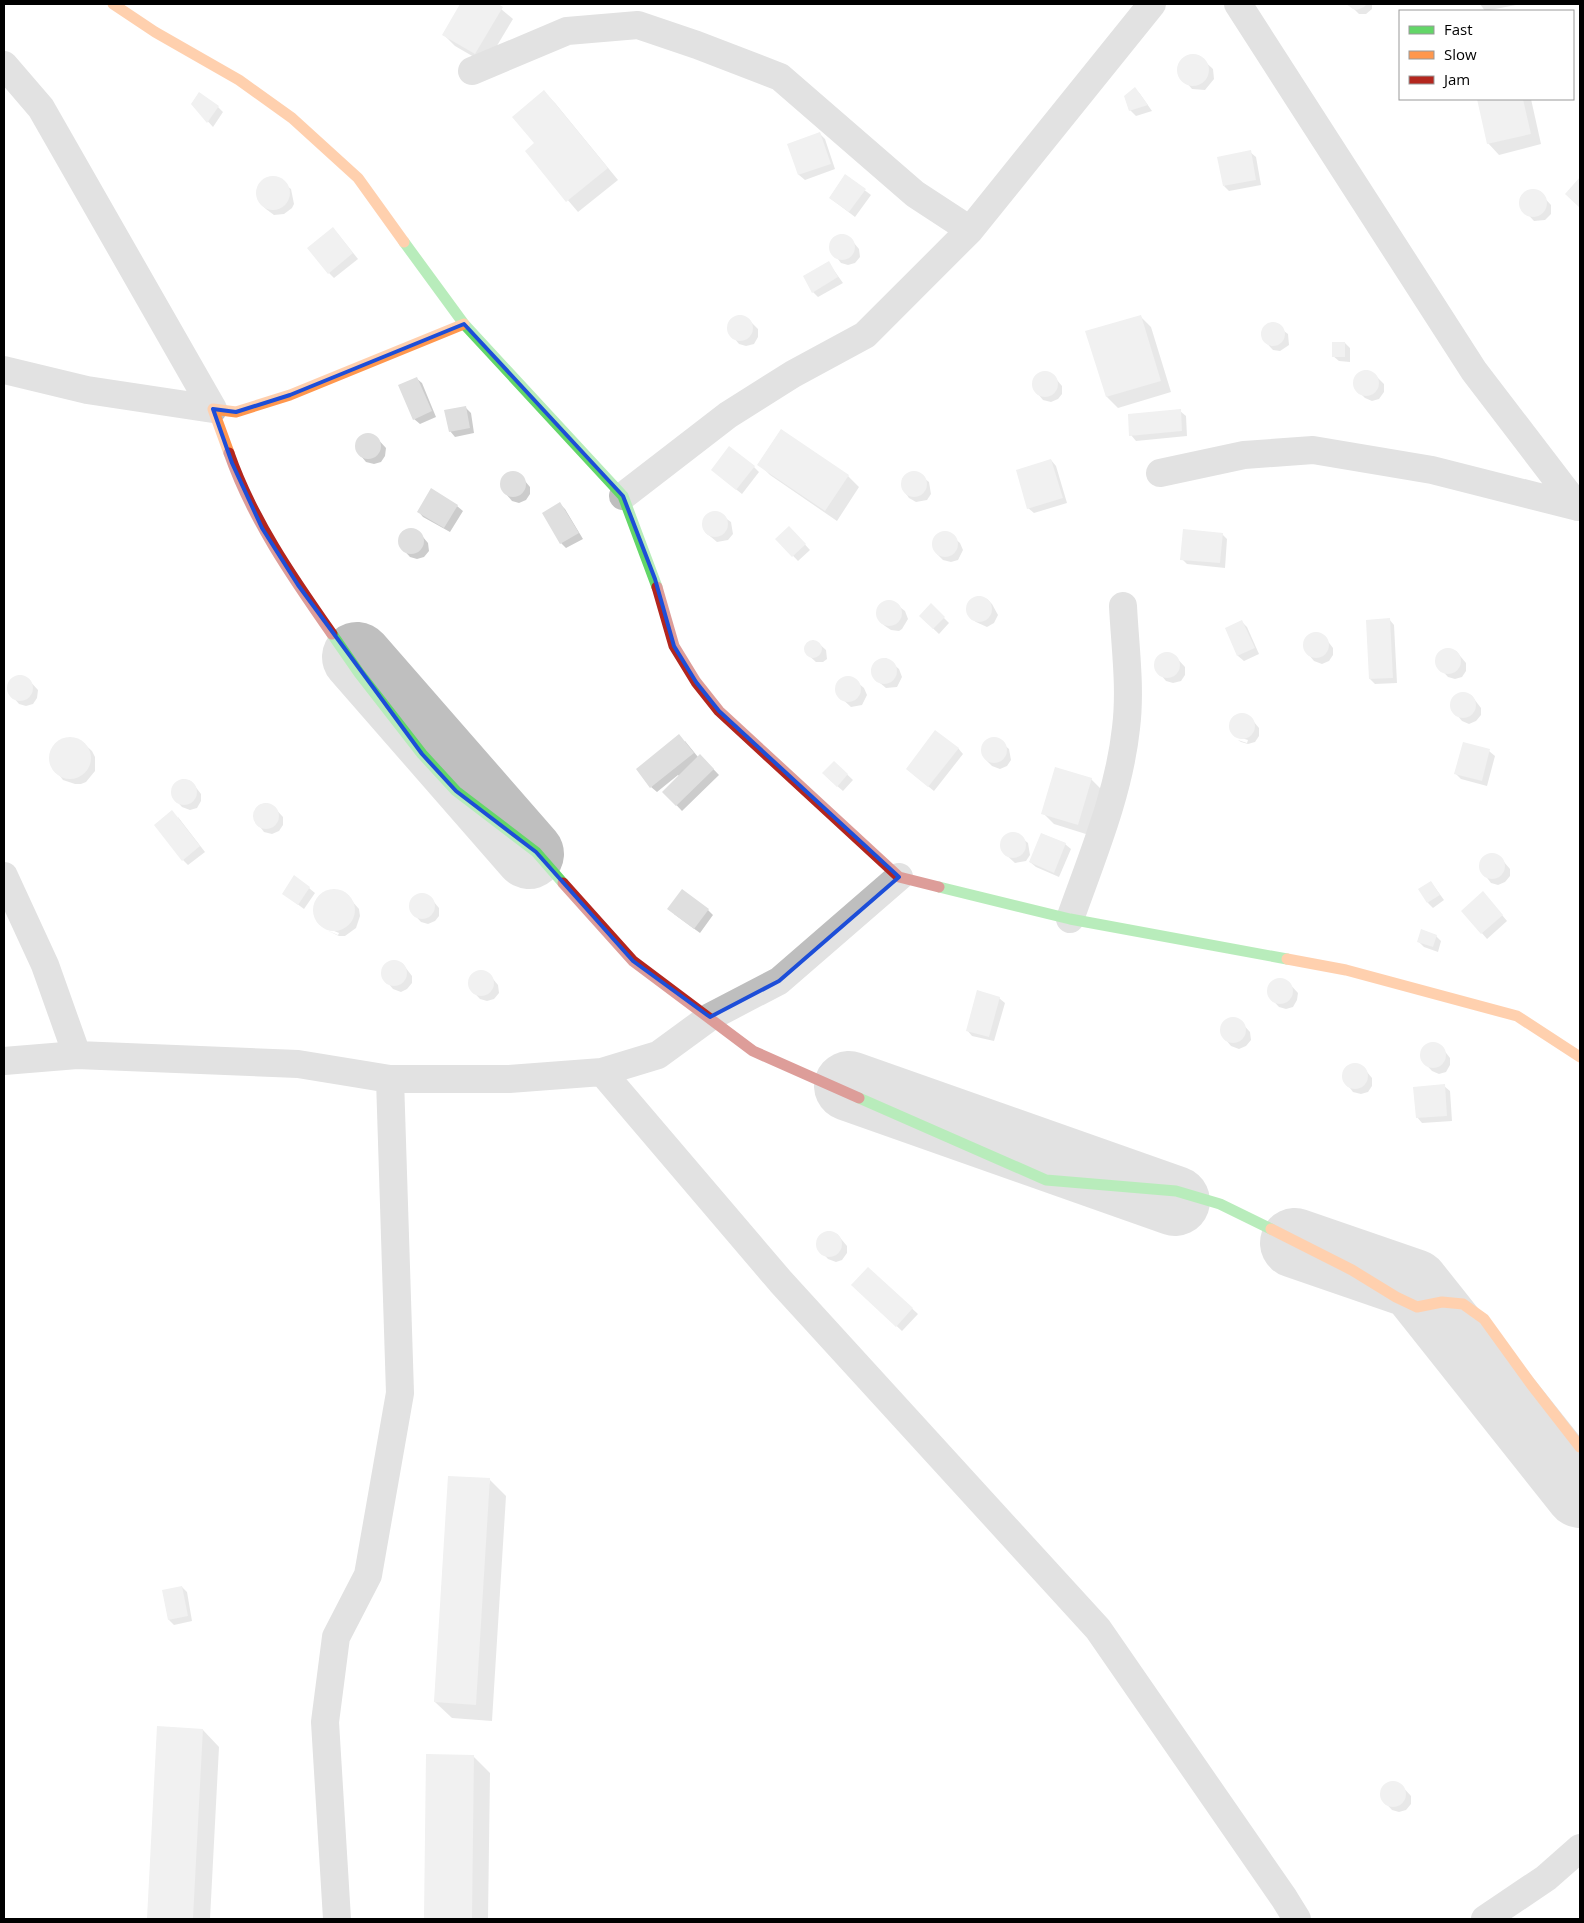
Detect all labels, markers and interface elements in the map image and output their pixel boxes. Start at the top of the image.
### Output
legend [1399,10,1574,100]
text: Fast [1444,19,1473,39]
text: Slow [1444,44,1477,64]
text: Jam [1442,69,1470,89]

